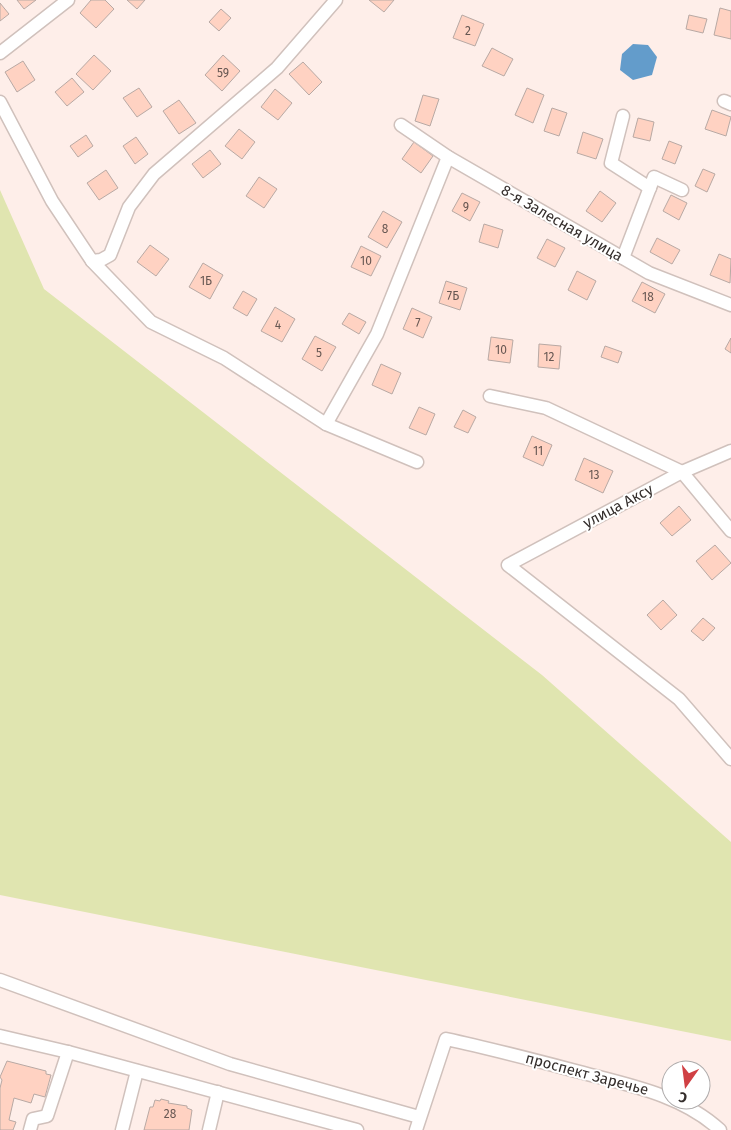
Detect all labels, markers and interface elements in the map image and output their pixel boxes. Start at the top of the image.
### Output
house number: 2 [465,24,471,38]
house number: 59 [217,66,229,80]
street label: 8-я Залесная улица [498,181,626,265]
house number: 9 [463,200,469,214]
house number: 8 [382,222,389,236]
house number: 10 [360,254,372,268]
house number: 1Б [200,274,212,288]
house number: 7Б [447,289,459,303]
house number: 18 [642,290,654,304]
house number: 7 [415,316,421,330]
house number: 4 [275,318,282,332]
house number: 10 [495,343,507,357]
house number: 5 [316,346,322,360]
house number: 12 [543,350,555,364]
house number: 11 [533,444,543,458]
house number: 13 [588,468,600,482]
street label: улица Аксу [580,480,657,532]
street label: проспект Заречье [524,1049,650,1099]
north arrow [661,1060,711,1110]
text: С [677,1088,689,1106]
house number: 28 [164,1107,177,1121]

